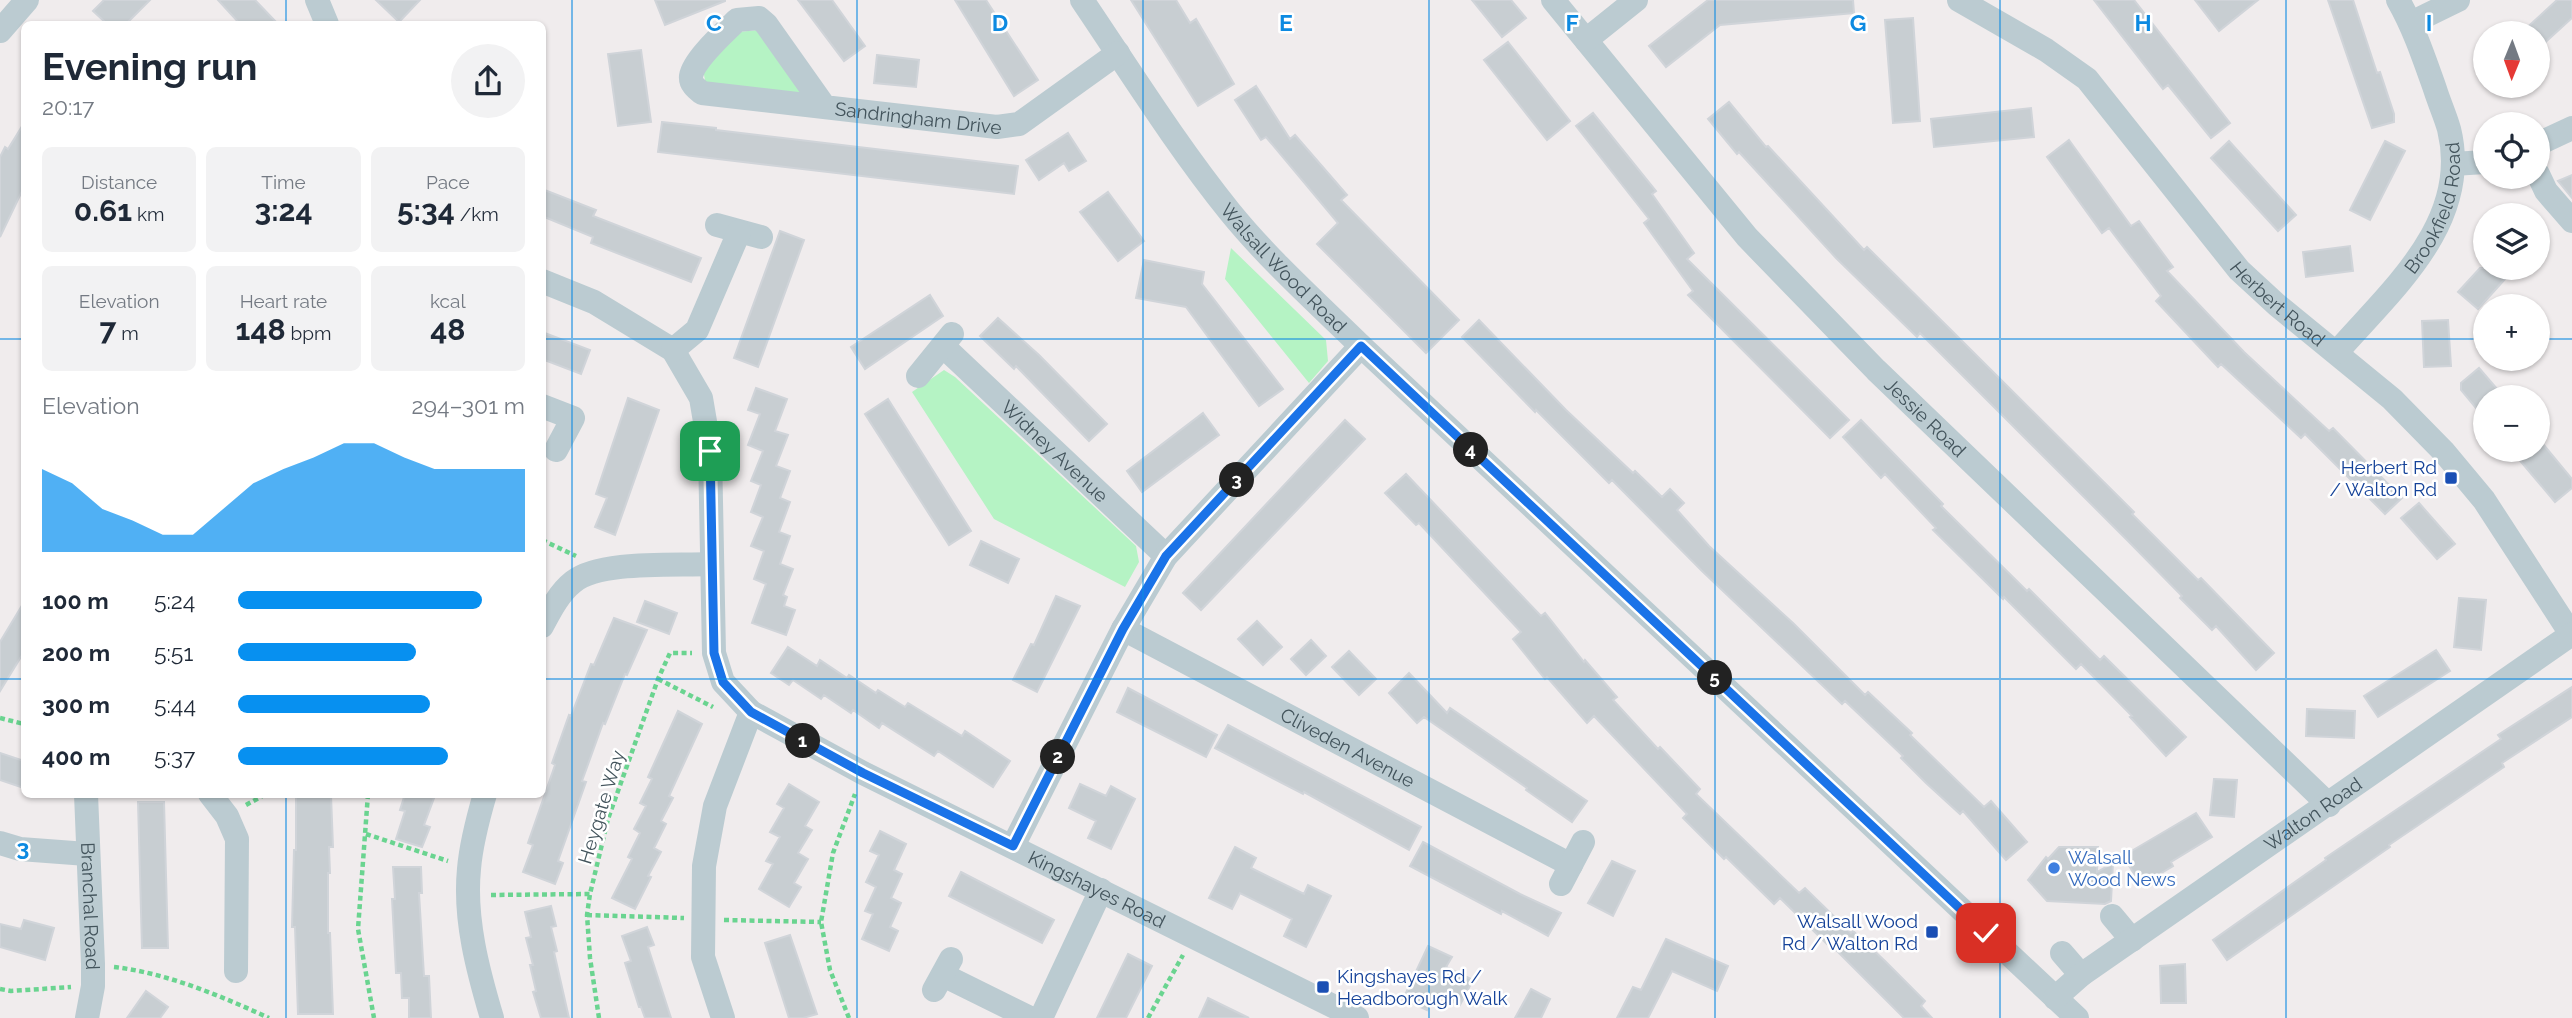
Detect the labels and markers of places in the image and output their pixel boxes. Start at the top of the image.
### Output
pin [680,421,740,481]
pin: 4 [1454,433,1488,468]
place label: Herbert Rd / Walton Rd [2330,456,2437,500]
pin: 3 [1220,462,1254,498]
marker: Herbert Rd / Walton Rd [2443,470,2459,486]
pin: 5 [1698,660,1732,696]
pin: 1 [786,724,820,758]
pin: 2 [1040,740,1076,774]
place label: Walsall Wood News [2068,846,2176,890]
marker: Walsall Wood News [2046,860,2062,876]
pin [1956,903,2016,963]
place label: Walsall Wood Rd / Walton Rd [1782,910,1918,954]
marker: Walsall Wood Rd / Walton Rd [1924,924,1940,940]
place label: Kingshayes Rd / Headborough Walk [1337,965,1508,1009]
marker: Kingshayes Rd / Headborough Walk [1315,979,1331,995]

